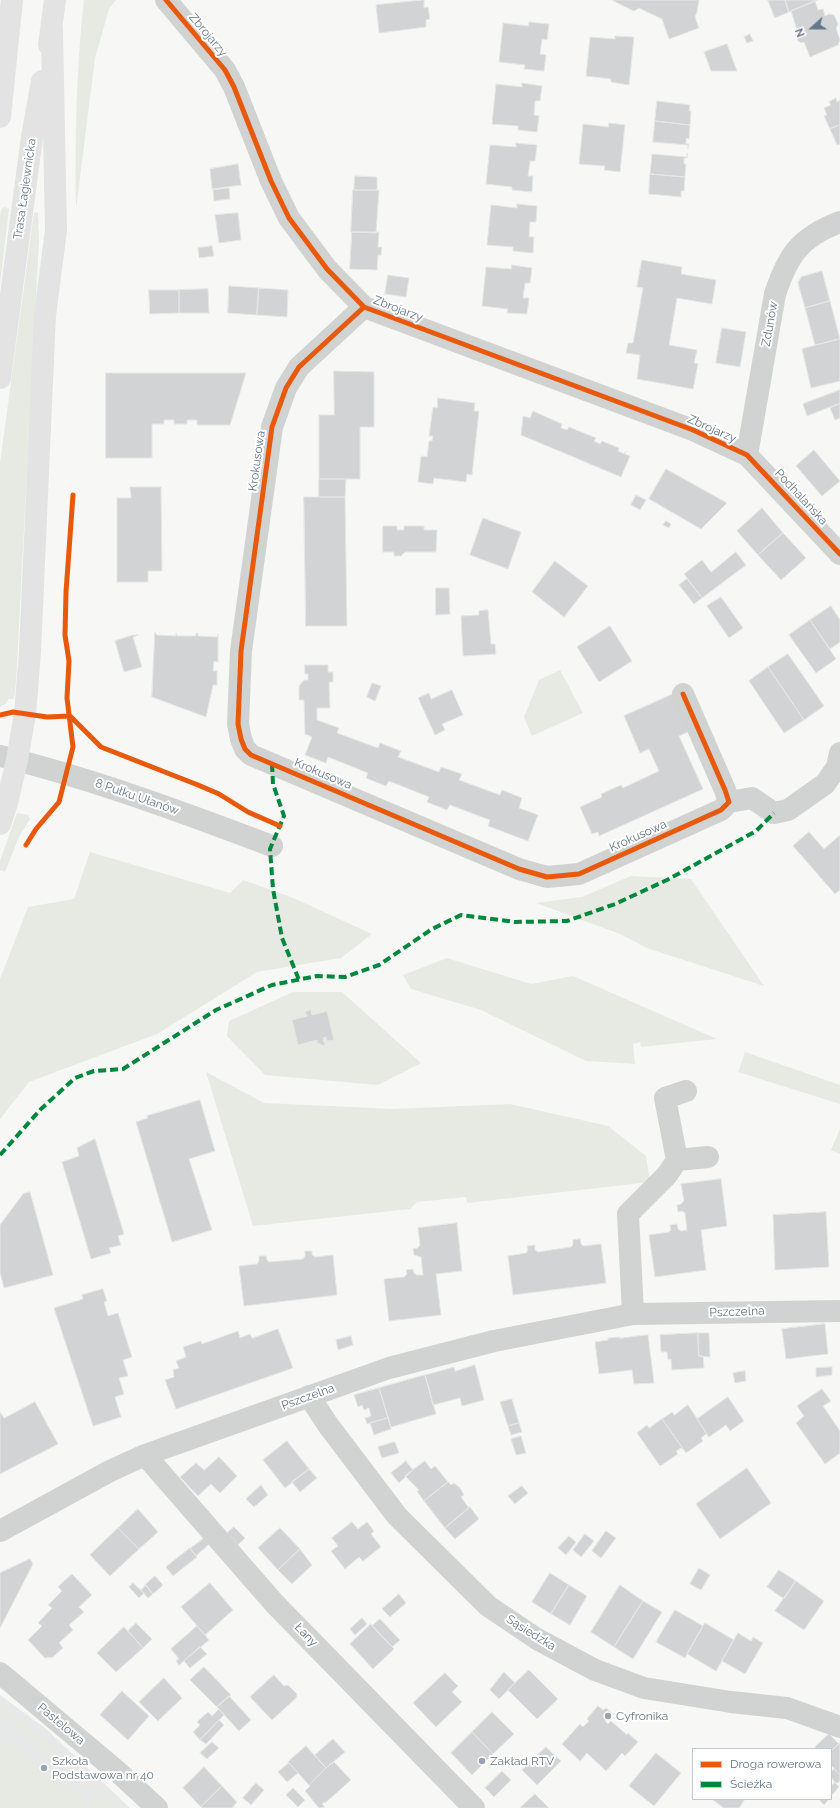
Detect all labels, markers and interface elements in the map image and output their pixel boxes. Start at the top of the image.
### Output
north arrow [792,8,832,48]
street label: Zbrojarzy [186,10,230,60]
text: N [793,26,808,39]
street label: Trasa Łagiewnicka [11,138,39,240]
street label: Zbrojarzy [371,293,425,325]
street label: Zdunów [759,300,781,348]
street label: Zbrojarzy [685,412,739,446]
street label: Krokusowa [246,430,268,492]
street label: Podhalańska [772,466,830,528]
street label: Krokusowa [292,755,354,793]
street label: 8 Pułku Ułanów [93,776,181,818]
street label: Krokusowa [607,817,669,855]
street label: Pszczelna [709,1304,765,1320]
street label: Pszczelna [280,1381,336,1413]
street label: Sąsiedzka [504,1612,558,1654]
street label: Łany [291,1620,321,1650]
street label: Pastelowa [35,1700,87,1748]
place label: Cyfronika [616,1709,668,1723]
marker: Cyfronika [603,1711,613,1721]
legend [692,1748,832,1800]
place label: Szkoła Podstawowa nr 40 [52,1754,154,1782]
place label: Zakład RTV [490,1754,554,1768]
marker: Zakład RTV [477,1756,487,1766]
text: Droga rowerowa [730,1757,821,1771]
marker: Szkoła Podstawowa nr 40 [39,1763,49,1773]
text: Ścieżka [730,1777,772,1791]

